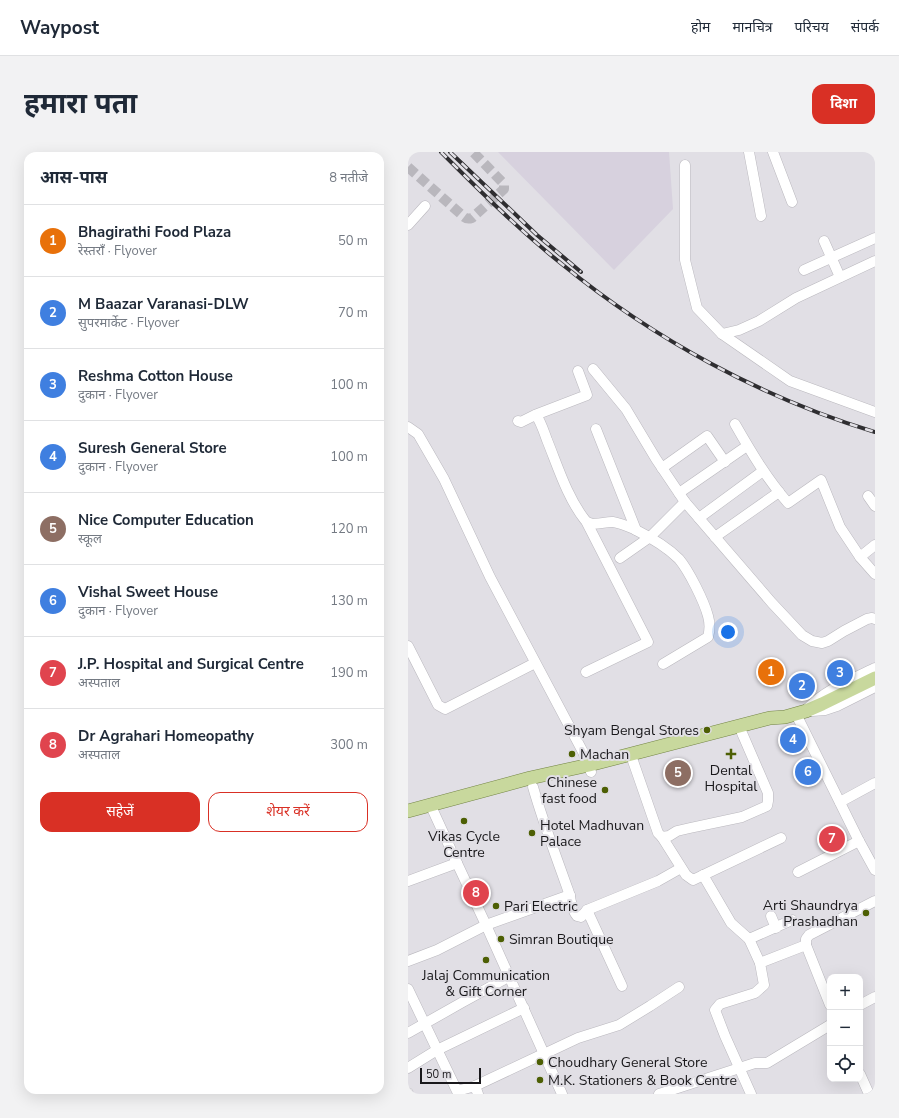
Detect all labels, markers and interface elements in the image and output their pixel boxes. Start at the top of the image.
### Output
text: Waypost [20,15,99,41]
text: होम [691,18,710,37]
text: मानचित्र [732,18,773,37]
text: परिचय [795,18,829,37]
text: संपर्क [851,18,879,37]
button: दिशा [812,84,875,124]
text: हमारा पता [24,85,137,123]
text: आस-पास [40,166,107,189]
text: 8 नतीजे [329,169,368,187]
text: Bhagirathi Food Plaza [78,222,231,242]
text: 1 [49,232,57,250]
text: 50 m [338,232,368,250]
text: रेस्तराँ · Flyover [78,242,157,260]
text: M Baazar Varanasi-DLW [78,294,249,314]
text: 2 [49,304,57,322]
text: 70 m [338,304,368,322]
text: सुपरमार्केट · Flyover [78,314,180,332]
text: Reshma Cotton House [78,366,233,386]
text: 3 [49,376,57,394]
text: 100 m [330,376,368,394]
text: दुकान · Flyover [78,386,158,404]
text: Suresh General Store [78,438,227,458]
text: 4 [49,448,57,466]
text: 100 m [330,448,368,466]
text: दुकान · Flyover [78,458,158,476]
text: Nice Computer Education [78,510,254,530]
text: 5 [49,520,57,538]
text: 120 m [330,520,368,538]
text: स्कूल [78,530,102,548]
text: Vishal Sweet House [78,582,218,602]
text: 6 [49,592,57,610]
text: 130 m [330,592,368,610]
text: दुकान · Flyover [78,602,158,620]
your location [718,622,738,642]
text: J.P. Hospital and Surgical Centre [78,654,304,674]
pin: 1 [758,657,784,687]
pin: 3 [827,658,853,688]
text: 7 [49,664,57,682]
text: 190 m [330,664,368,682]
pin: 2 [789,671,815,701]
text: अस्पताल [78,674,120,692]
place label: Shyam Bengal Stores [564,721,699,740]
marker: Shyam Bengal Stores [702,725,712,735]
pin: 4 [780,725,806,755]
text: Dr Agrahari Homeopathy [78,726,254,746]
text: 8 [49,736,57,754]
text: 300 m [330,736,368,754]
place label: Machan [580,745,629,764]
text: अस्पताल [78,746,120,764]
marker: Dental Hospital [725,748,737,760]
marker: Machan [567,749,577,759]
pin: 6 [795,757,821,787]
pin: 5 [665,758,691,788]
place label: Dental Hospital [704,761,758,796]
place label: Chinese fast food [542,773,597,808]
marker: Chinese fast food [600,785,610,795]
button: सहेजें [40,792,200,832]
button: शेयर करें [208,792,368,832]
marker: Vikas Cycle Centre [459,816,469,826]
place label: Hotel Madhuvan Palace [540,816,644,851]
pin: 7 [819,824,845,854]
place label: Vikas Cycle Centre [427,827,500,862]
marker: Hotel Madhuvan Palace [527,828,537,838]
pin: 8 [463,878,489,908]
place label: Arti Shaundrya Prashadhan [763,896,858,931]
place label: Pari Electric [504,897,578,916]
marker: Pari Electric [491,901,501,911]
marker: Arti Shaundrya Prashadhan [861,908,871,918]
place label: Simran Boutique [509,930,613,949]
marker: Simran Boutique [496,934,506,944]
marker: Jalaj Communication & Gift Corner [481,955,491,965]
place label: Jalaj Communication & Gift Corner [421,966,550,1001]
map controls [827,974,863,1082]
button: + [827,974,863,1010]
button: − [827,1010,863,1046]
button: locate [827,1046,863,1082]
place label: Choudhary General Store [548,1053,707,1072]
marker: Choudhary General Store [535,1057,545,1067]
scale bar [420,1066,481,1085]
text: 50 m [426,1067,451,1082]
place label: M.K. Stationers & Book Centre [548,1071,737,1090]
marker: M.K. Stationers & Book Centre [535,1075,545,1085]

